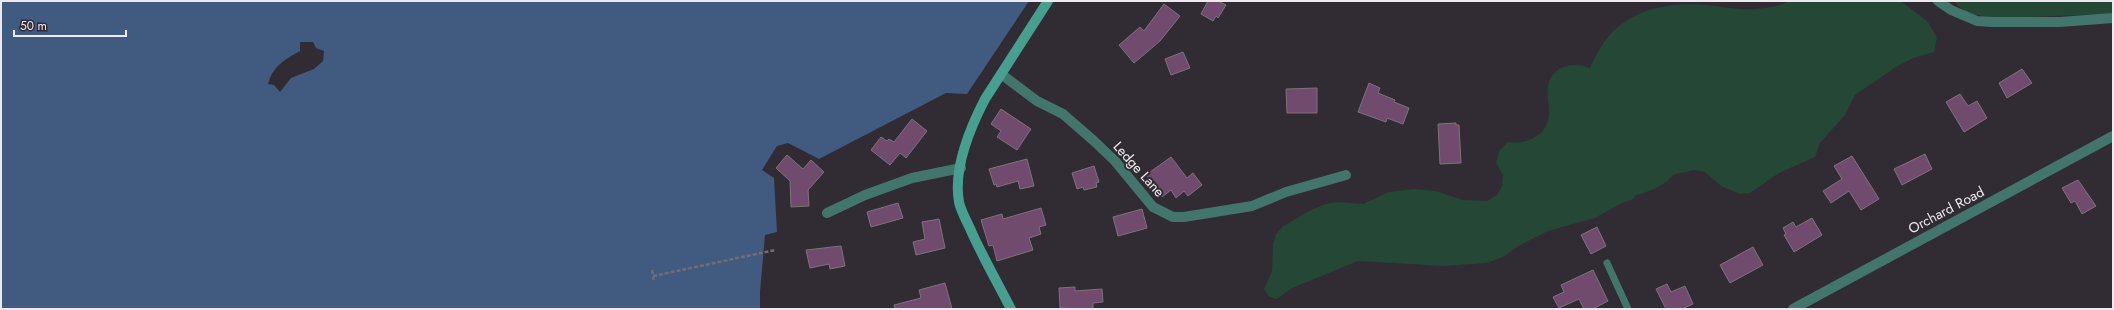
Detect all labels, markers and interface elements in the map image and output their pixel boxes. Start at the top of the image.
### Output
scale bar [14,12,126,38]
text: 50 m [20,17,47,35]
street label: Ledge Lane [1109,137,1169,201]
street label: Orchard Road [1904,182,1988,238]

